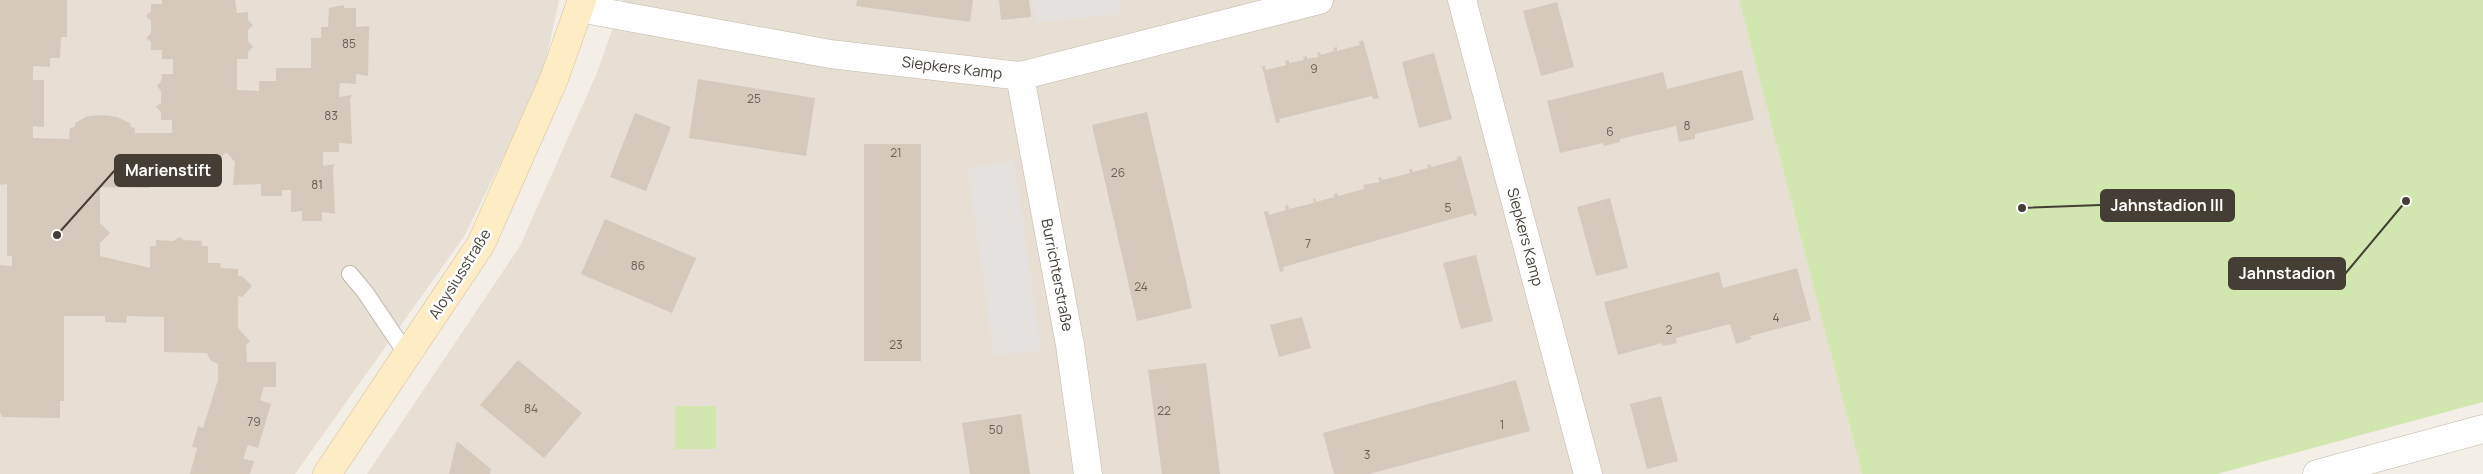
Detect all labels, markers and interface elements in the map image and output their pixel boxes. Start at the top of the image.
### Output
house number: 85 [342,35,356,52]
street label: Siepkers Kamp [901,51,1004,84]
house number: 9 [1310,60,1318,77]
house number: 25 [747,90,761,107]
house number: 83 [324,107,338,124]
house number: 8 [1684,117,1691,134]
house number: 6 [1606,123,1614,140]
house number: 21 [890,144,902,161]
callout: Marienstift [115,155,221,186]
text: Marienstift [125,159,211,181]
house number: 26 [1111,164,1125,181]
house number: 81 [311,176,323,193]
street label: Siepkers Kamp [1502,185,1549,289]
callout: Jahnstadion III [2101,190,2234,221]
text: Jahnstadion III [2111,194,2223,216]
house number: 5 [1445,199,1452,216]
street label: Burrichterstraße [1036,217,1079,333]
street label: Aloysiusstraße [423,224,496,323]
house number: 7 [1305,235,1311,252]
house number: 86 [631,257,645,274]
callout: Jahnstadion [2229,258,2345,289]
text: Jahnstadion [2239,262,2335,284]
house number: 24 [1134,278,1148,295]
house number: 4 [1772,309,1780,326]
house number: 2 [1666,321,1673,338]
house number: 23 [889,336,903,353]
house number: 84 [524,400,538,417]
house number: 22 [1157,402,1171,419]
house number: 79 [247,413,261,430]
house number: 1 [1500,416,1504,433]
house number: 50 [989,421,1003,438]
house number: 3 [1364,446,1370,463]

